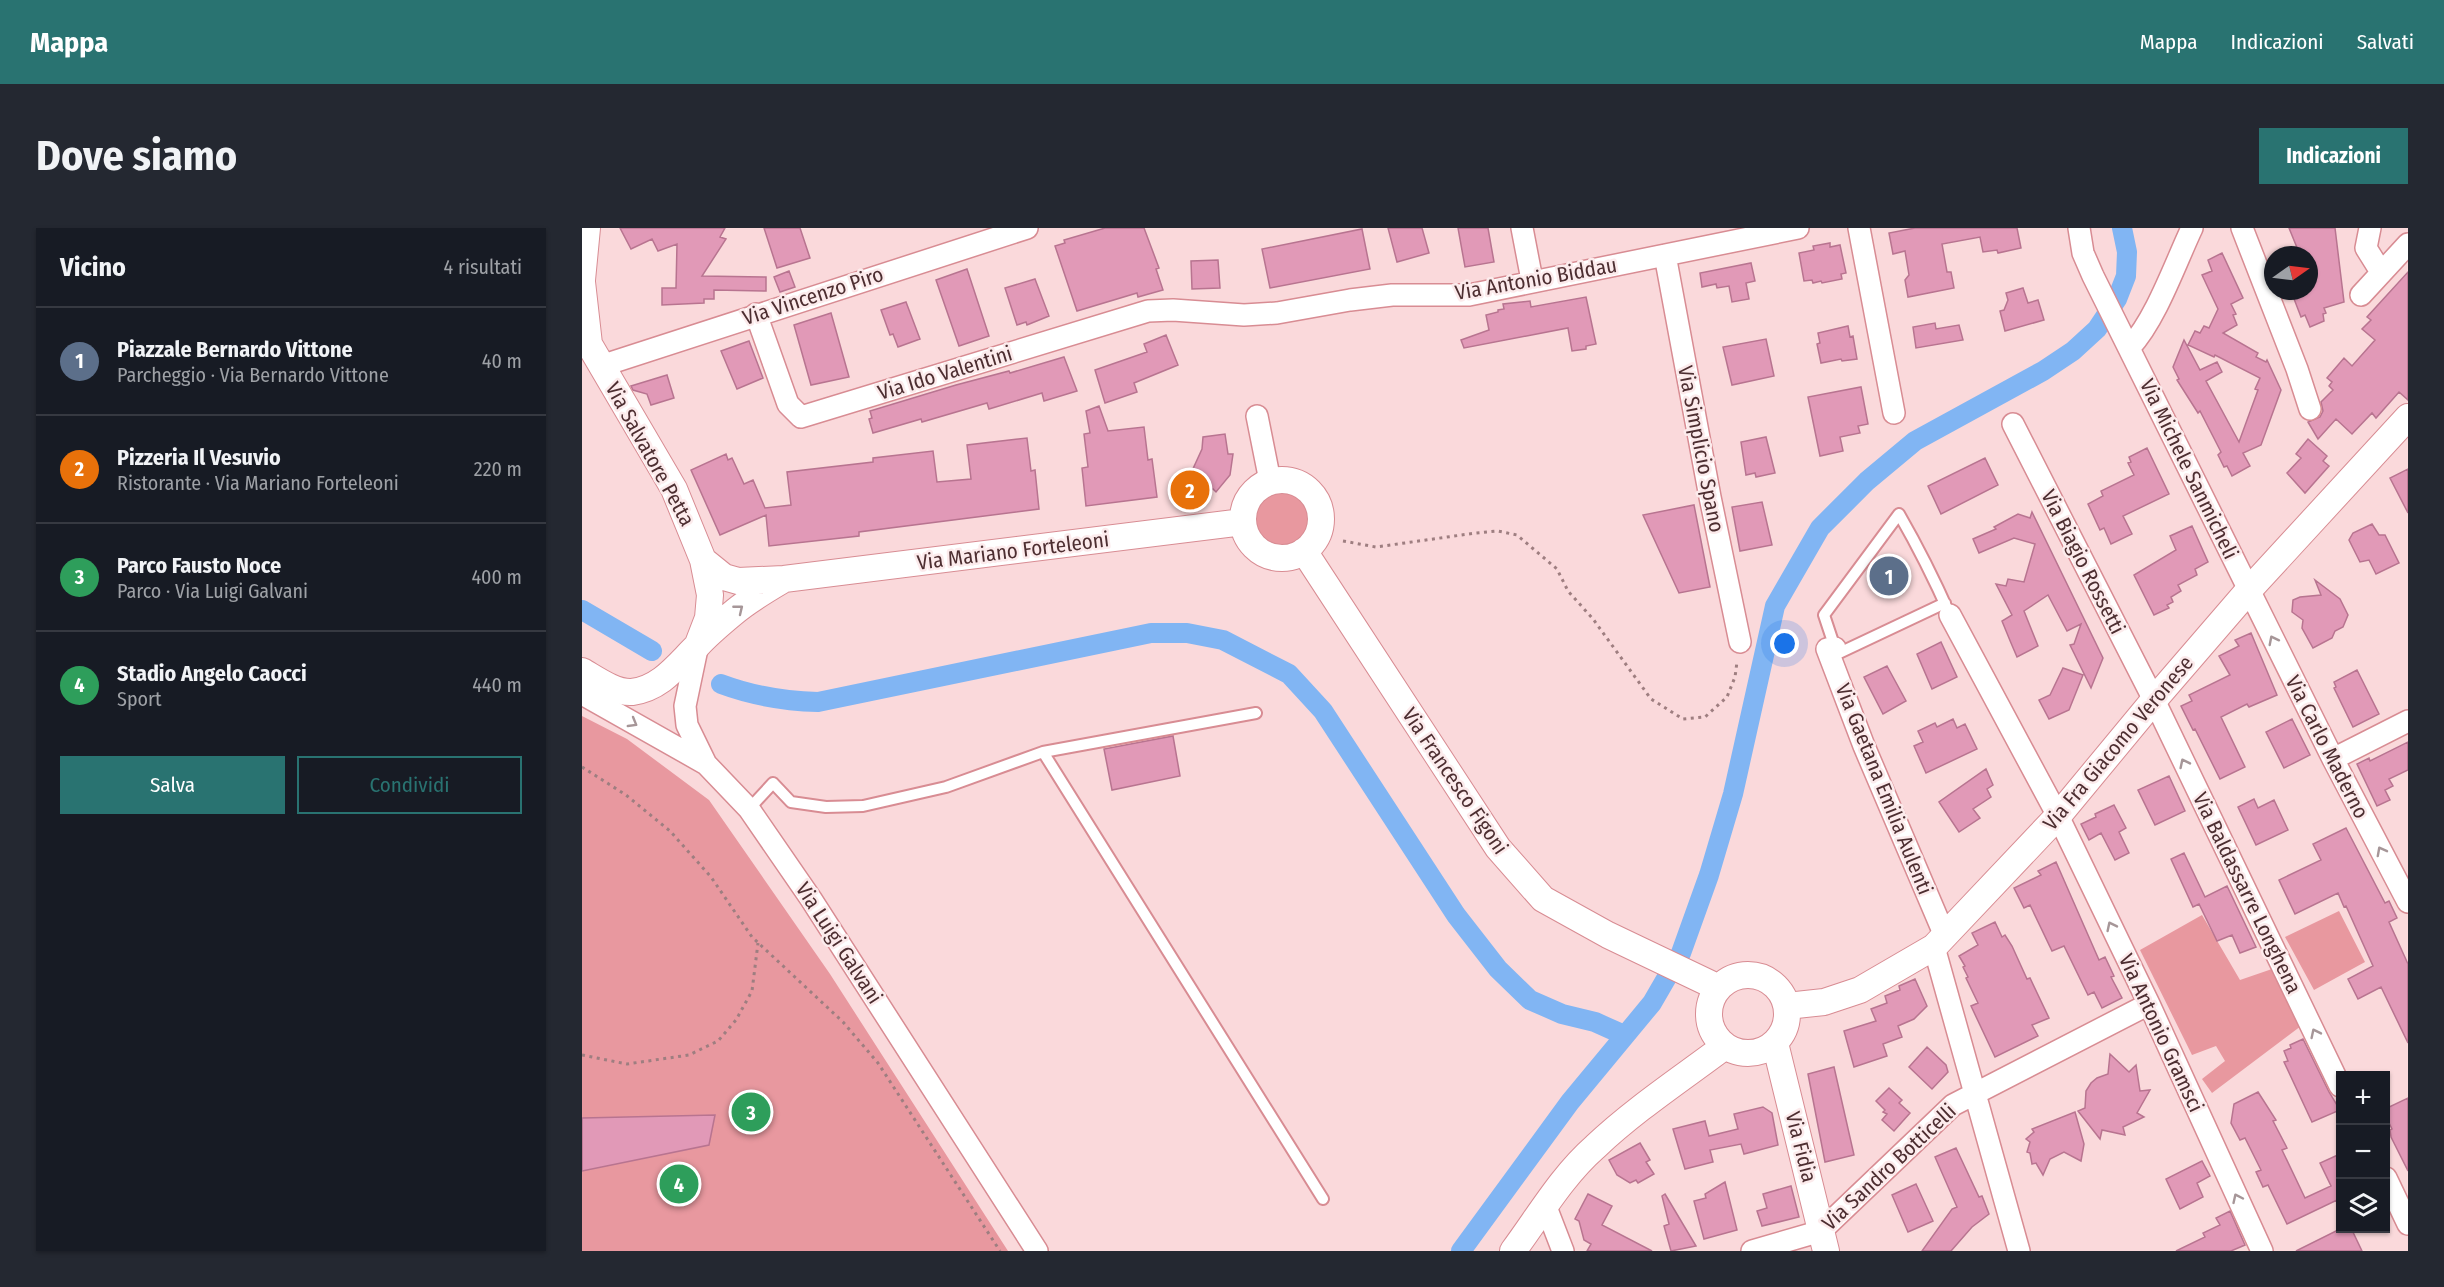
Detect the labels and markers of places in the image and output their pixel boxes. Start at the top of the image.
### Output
pin: 2 [1170,468,1210,512]
pin: 1 [1870,554,1908,598]
pin: 3 [732,1090,770,1134]
pin: 4 [660,1162,698,1206]

